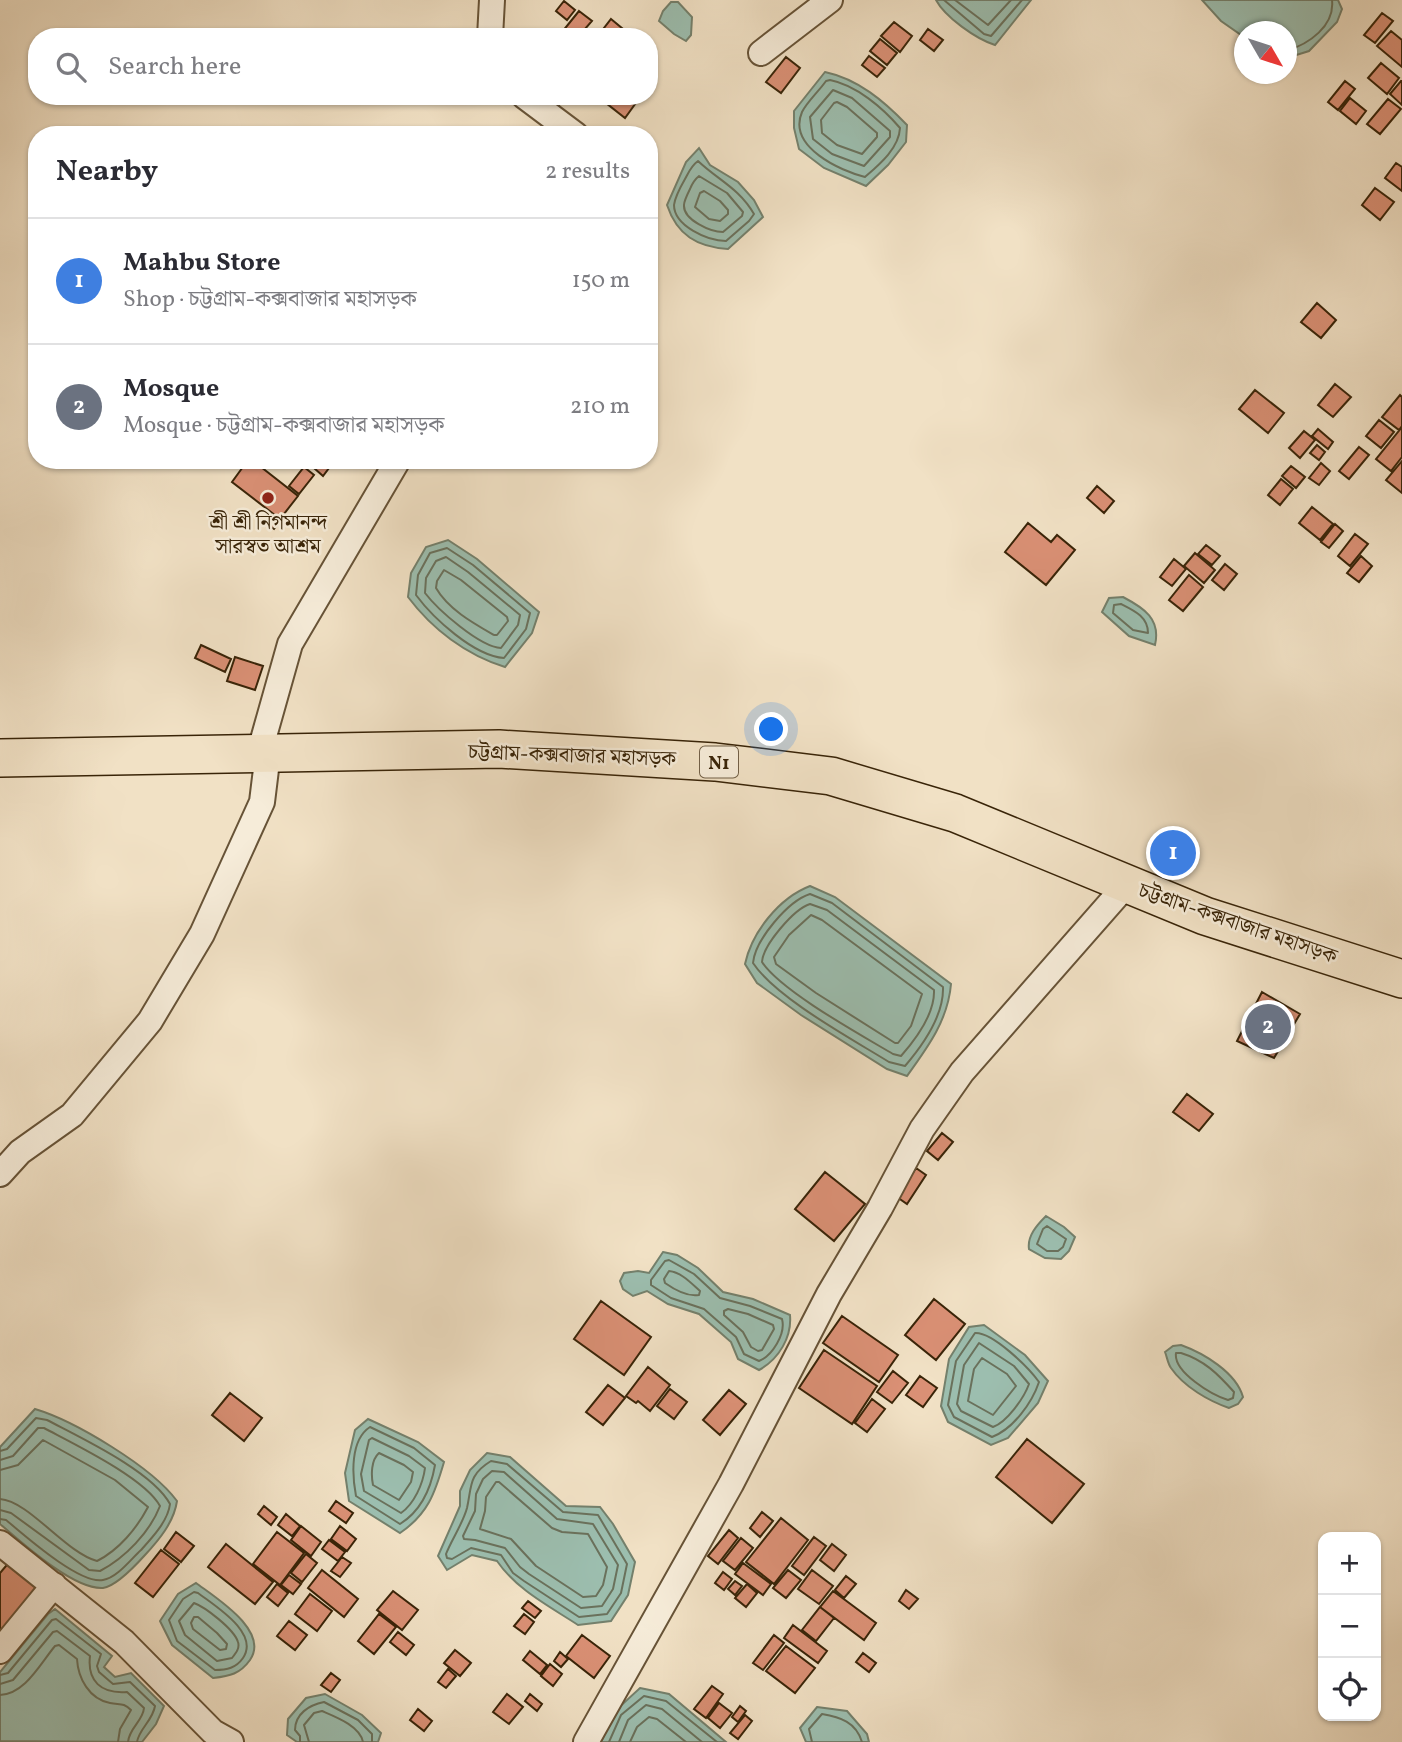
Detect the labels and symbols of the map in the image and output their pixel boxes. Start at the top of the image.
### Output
north arrow [1234,21,1297,84]
marker: শ্রী শ্রী নিগমানন্দ সারস্বত আশ্রম [260,490,276,506]
place label: শ্রী শ্রী নিগমানন্দ সারস্বত আশ্রম [208,509,328,562]
your location [754,712,788,746]
street label: চট্টগ্রাম-কক্সবাজার মহাসড়ক [466,738,678,775]
road number: N1 [700,747,738,778]
pin: 1 [1150,827,1196,879]
street label: চট্টগ্রাম-কক্সবাজার মহাসড়ক [1133,876,1342,972]
pin: 2 [1245,1001,1291,1053]

